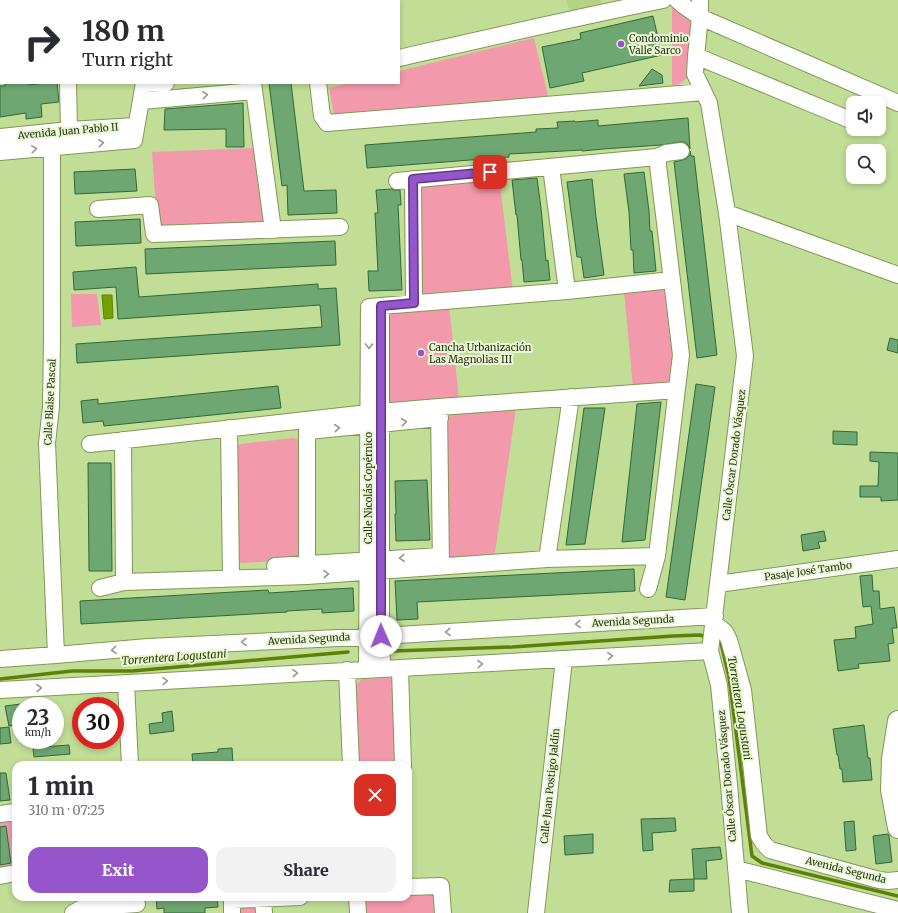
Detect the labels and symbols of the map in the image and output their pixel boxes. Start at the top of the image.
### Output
place label: Condominio Valle Sarco [628,32,689,57]
marker: Condominio Valle Sarco [616,39,626,49]
one-way arrow [202,91,208,100]
street label: Avenida Juan Pablo II [16,120,119,142]
one-way arrow [98,139,104,148]
one-way arrow [31,145,37,154]
pin [473,155,507,189]
place label: Cancha Urbanización Las Magnolias III [429,341,532,366]
one-way arrow [365,343,373,349]
marker: Cancha Urbanización Las Magnolias III [416,348,426,358]
street label: Calle Blaise Pascal [41,358,59,446]
street label: Calle Óscar Dorado Vásquez [719,388,749,521]
one-way arrow [401,417,407,426]
one-way arrow [334,423,340,432]
street label: Calle Nicolás Copérnico [362,432,375,544]
one-way arrow [399,554,405,563]
street label: Pasaje José Tambo [763,558,853,584]
one-way arrow [323,570,329,579]
street label: Avenida Segunda [590,612,675,630]
position arrow [360,615,402,657]
one-way arrow [575,620,581,629]
one-way arrow [445,627,451,636]
street label: Avenida Segunda [266,630,351,648]
one-way arrow [241,638,247,646]
one-way arrow [111,645,117,654]
water label: Torrentera Logustani [121,646,227,668]
one-way arrow [607,652,613,661]
water label: Torrentera Logustani [725,655,755,761]
one-way arrow [477,660,483,668]
one-way arrow [292,669,298,678]
one-way arrow [162,676,168,685]
one-way arrow [36,684,42,692]
speed limit sign: 30 [72,697,124,749]
street label: Calle Óscar Dorado Vásquez [714,709,739,842]
street label: Calle Juan Postigo Jaldín [537,727,563,844]
street label: Avenida Segunda [803,853,888,886]

